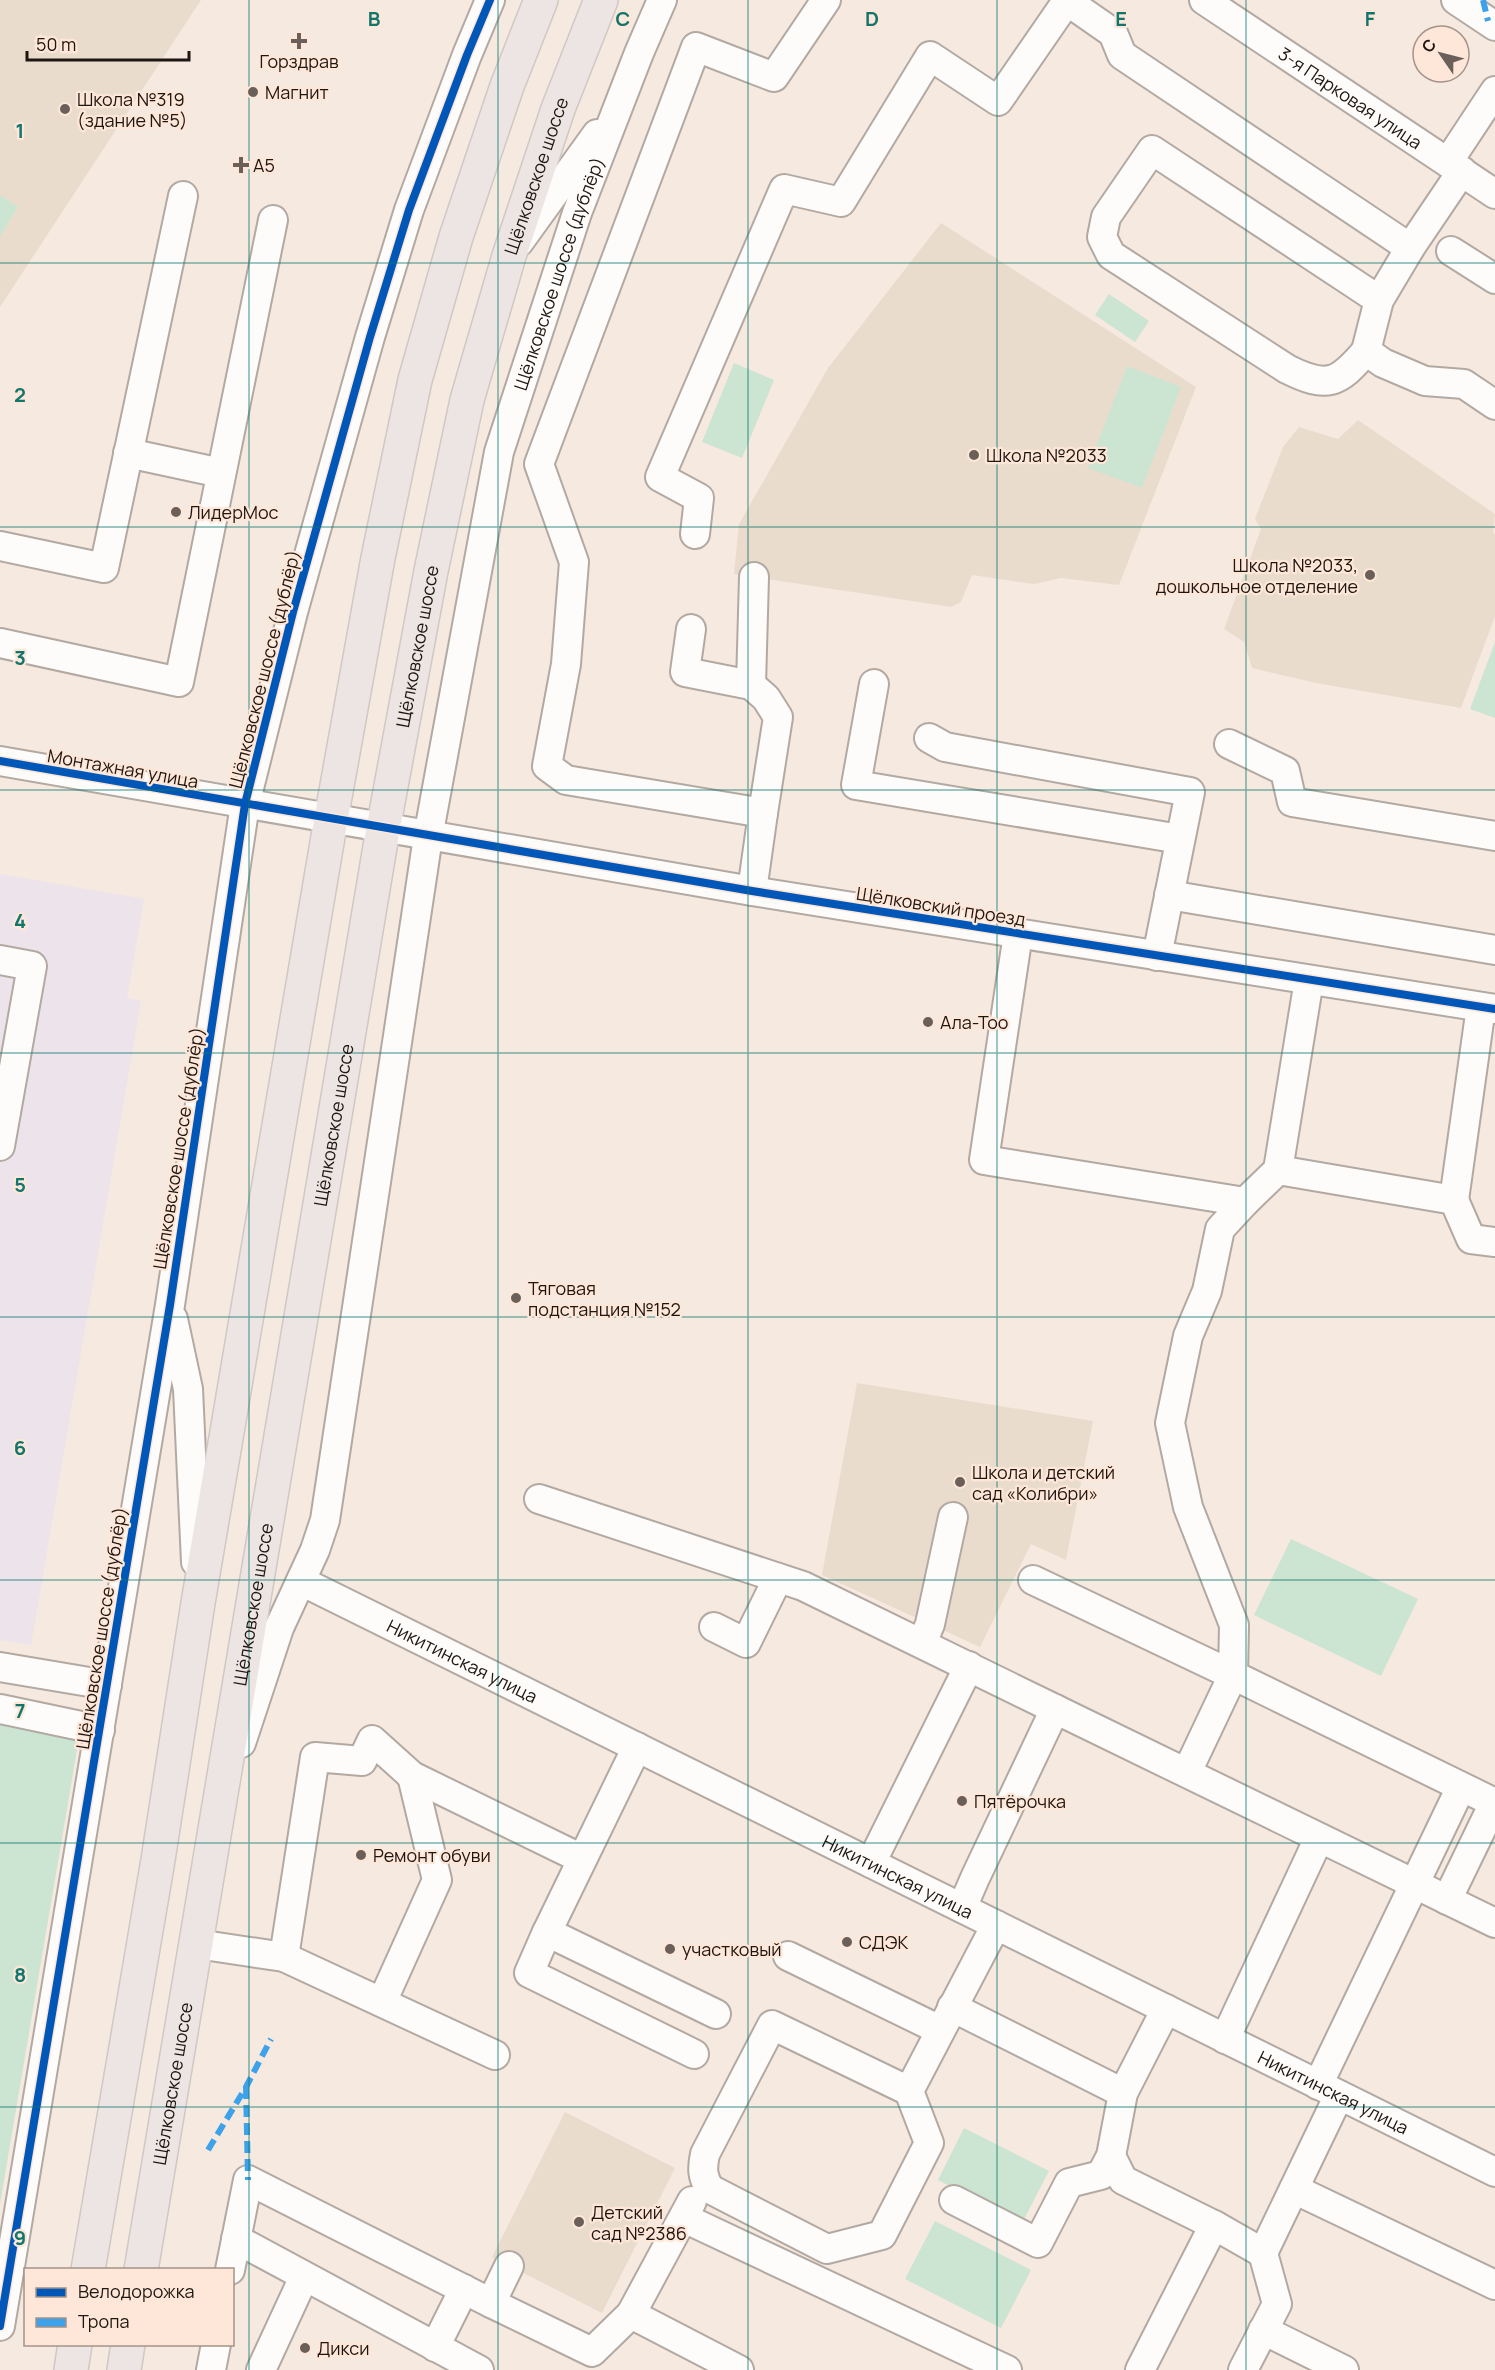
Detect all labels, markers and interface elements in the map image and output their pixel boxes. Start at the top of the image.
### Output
text: B [368,5,381,32]
text: C [616,5,630,32]
text: D [865,5,879,32]
text: E [1115,5,1127,32]
text: F [1365,5,1376,32]
scale bar [27,24,189,62]
north arrow [1411,24,1471,84]
text: 50 m [36,32,76,56]
marker: Горздрав [292,34,306,48]
text: С [1416,34,1441,57]
street label: 3-я Парковая улица [1274,41,1427,154]
place label: Горздрав [259,49,339,73]
place label: Магнит [265,80,329,104]
marker: Магнит [246,85,260,99]
place label: Школа №319 (здание №5) [77,87,188,132]
street label: Щёлковское шоссе [498,93,574,258]
marker: Школа №319 (здание №5) [58,102,72,116]
text: 1 [16,117,24,144]
place label: А5 [253,153,275,177]
street label: Щёлковское шоссе (дублёр) [508,153,610,393]
marker: А5 [234,158,248,172]
text: 2 [14,381,26,408]
place label: Школа №2033 [986,443,1107,467]
marker: Школа №2033 [967,448,981,462]
place label: ЛидерМос [188,500,279,524]
marker: ЛидерМос [169,505,183,519]
street label: Щёлковское шоссе (дублёр) [223,547,305,791]
place label: Школа №2033, дошкольное отделение [1155,553,1358,598]
street label: Щёлковское шоссе [390,563,444,729]
marker: Школа №2033, дошкольное отделение [1363,568,1377,582]
text: 3 [14,644,26,671]
street label: Монтажная улица [46,743,200,793]
street label: Щёлковский проезд [855,881,1028,931]
text: 4 [14,907,26,934]
place label: Ала-Тоо [940,1010,1008,1034]
marker: Ала-Тоо [921,1015,935,1029]
street label: Щёлковское шоссе (дублёр) [147,1025,209,1271]
street label: Щёлковское шоссе [308,1042,359,1208]
text: 5 [14,1171,26,1198]
place label: Тяговая подстанция №152 [528,1276,681,1321]
marker: Тяговая подстанция №152 [509,1291,523,1305]
text: 6 [14,1434,26,1461]
place label: Школа и детский сад «Колибри» [972,1460,1115,1505]
marker: Школа и детский сад «Колибри» [953,1475,967,1489]
street label: Щёлковское шоссе (дублёр) [70,1505,132,1751]
street label: Щёлковское шоссе [227,1521,278,1687]
street label: Никитинская улица [383,1613,542,1708]
text: 7 [15,1697,25,1724]
place label: Пятёрочка [974,1789,1066,1813]
marker: Пятёрочка [955,1794,969,1808]
street label: Никитинская улица [819,1829,977,1924]
place label: Ремонт обуви [373,1843,491,1867]
marker: Ремонт обуви [354,1848,368,1862]
place label: СДЭК [859,1930,908,1954]
marker: СДЭК [840,1935,854,1949]
place label: участковый [682,1937,781,1961]
marker: участковый [663,1942,677,1956]
text: 8 [14,1961,26,1988]
street label: Щёлковское шоссе [147,2000,198,2167]
street label: Никитинская улица [1254,2045,1413,2139]
place label: Детский сад №2386 [591,2200,687,2245]
marker: Детский сад №2386 [572,2215,586,2229]
text: 9 [14,2224,26,2251]
legend [24,2268,234,2346]
text: Велодорожка [78,2279,195,2303]
text: Тропа [78,2309,129,2333]
place label: Дикси [317,2336,369,2360]
marker: Дикси [298,2341,312,2355]

